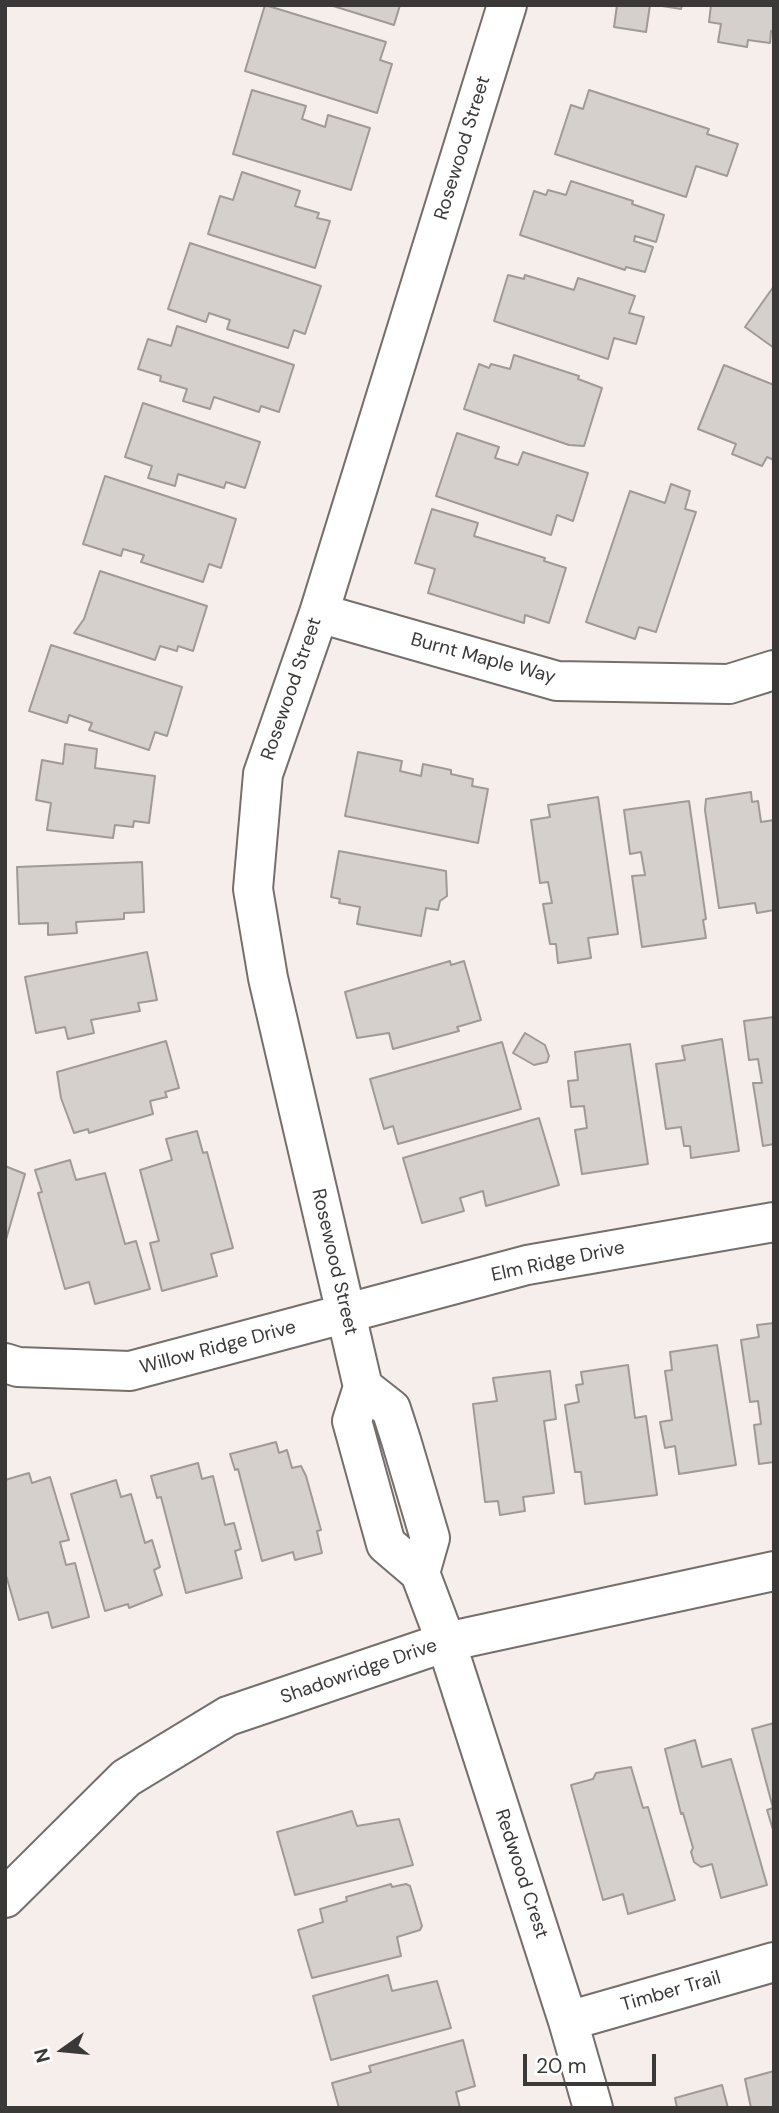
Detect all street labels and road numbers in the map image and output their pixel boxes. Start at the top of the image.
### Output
street label: Rosewood Street [430,73,496,223]
street label: Rosewood Street [257,615,327,763]
street label: Burnt Maple Way [408,629,558,689]
street label: Rosewood Street [306,1187,362,1337]
street label: Elm Ridge Drive [489,1237,627,1287]
street label: Willow Ridge Drive [137,1316,299,1380]
street label: Shadowridge Drive [278,1634,440,1710]
street label: Redwood Crest [489,1806,553,1942]
street label: Timber Trail [619,1967,723,2017]

